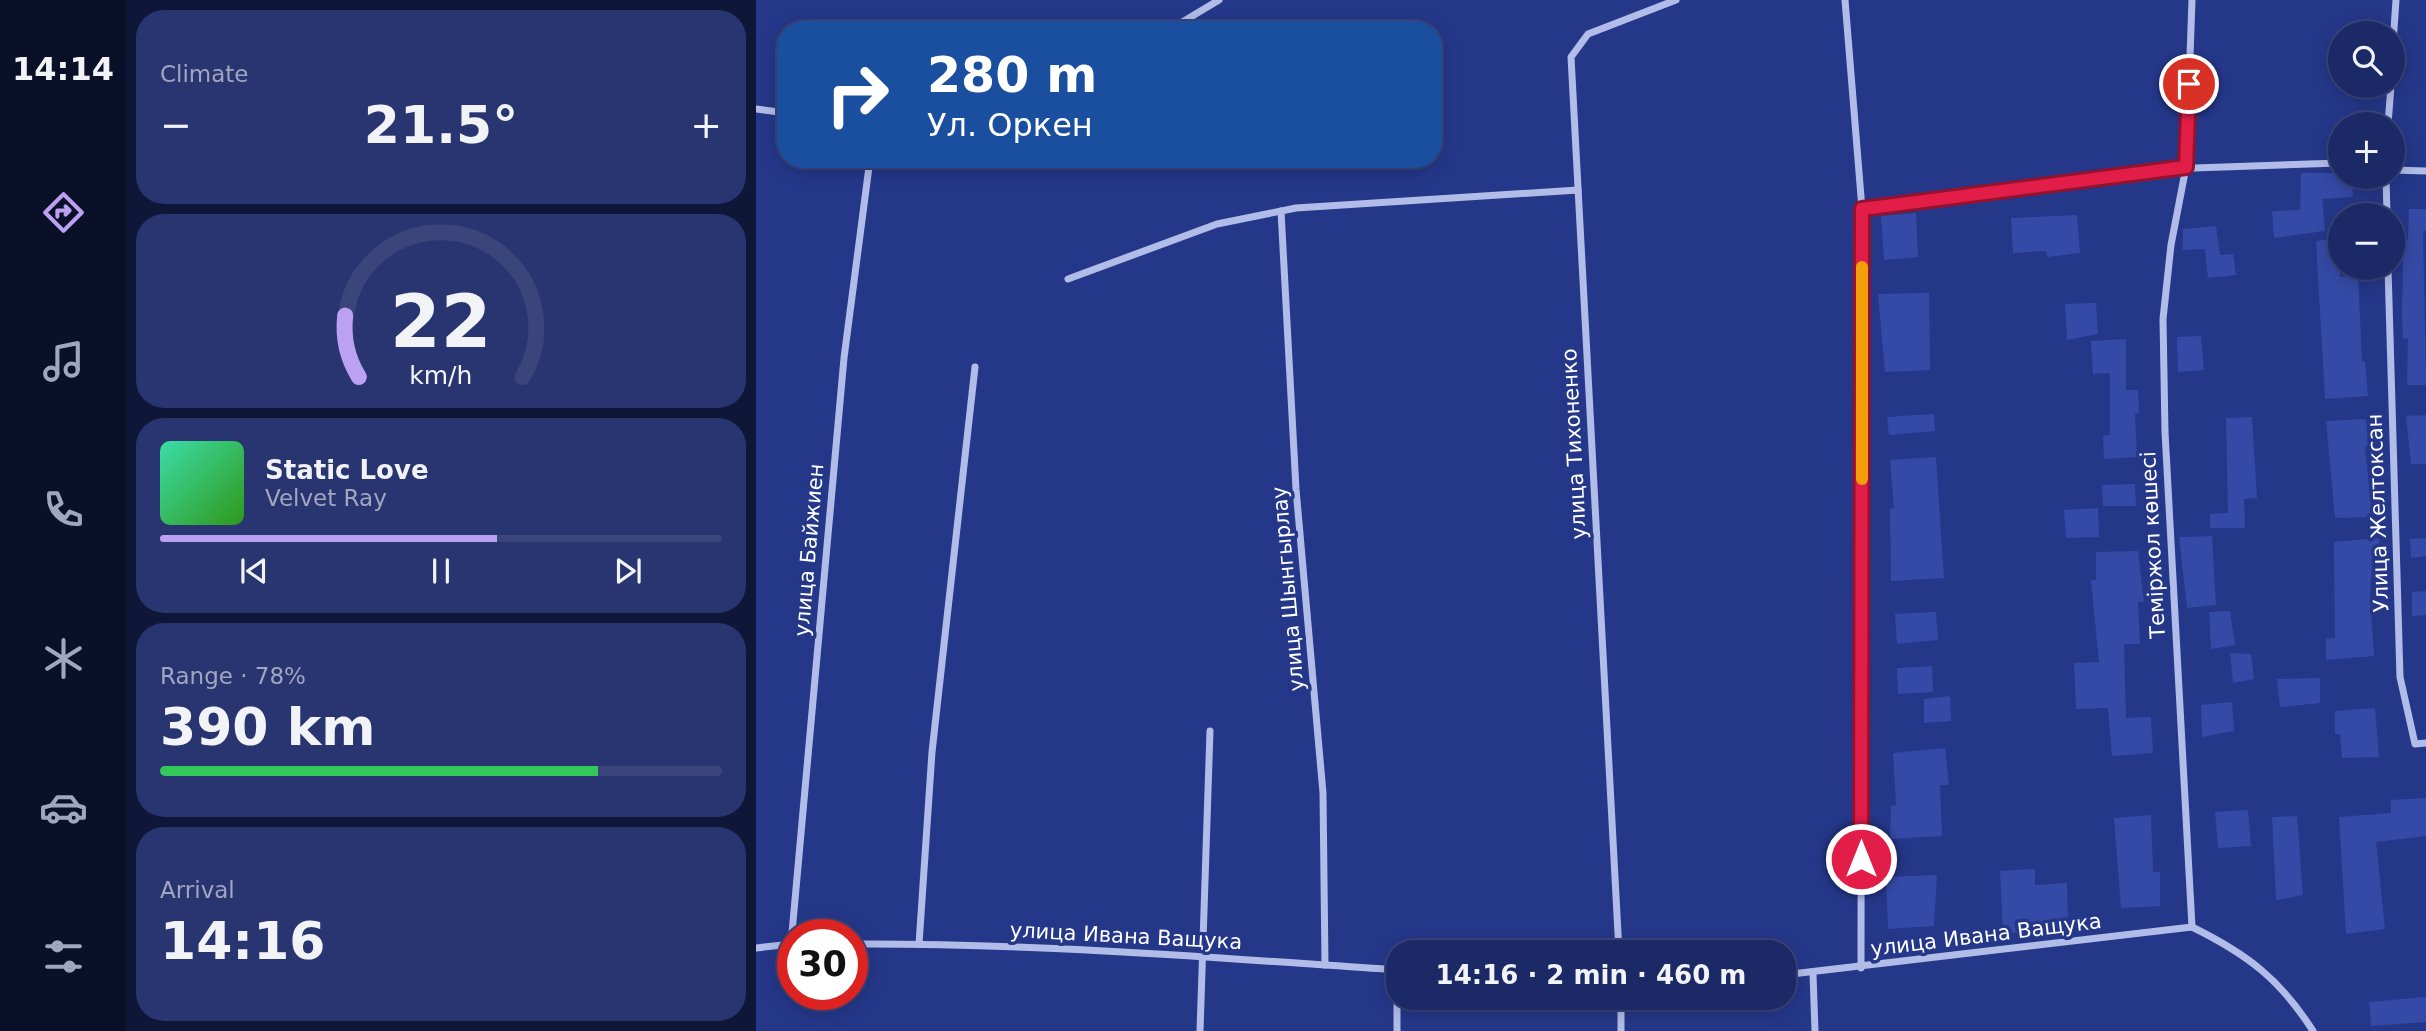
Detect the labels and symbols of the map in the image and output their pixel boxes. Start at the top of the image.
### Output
pin [2159,54,2219,114]
street label: улица Тихоненко [1557,348,1591,540]
street label: Улица Желтоксан [2363,413,2393,613]
street label: Теміржол көшесі [2136,451,2170,640]
street label: улица Байжиен [789,463,829,637]
street label: улица Шынгырлау [1267,485,1309,693]
position arrow [1824,822,1898,896]
street label: улица Ивана Ващука [1869,909,2103,961]
street label: улица Ивана Ващука [1009,918,1243,954]
speed limit sign: 30 [777,919,868,1010]

